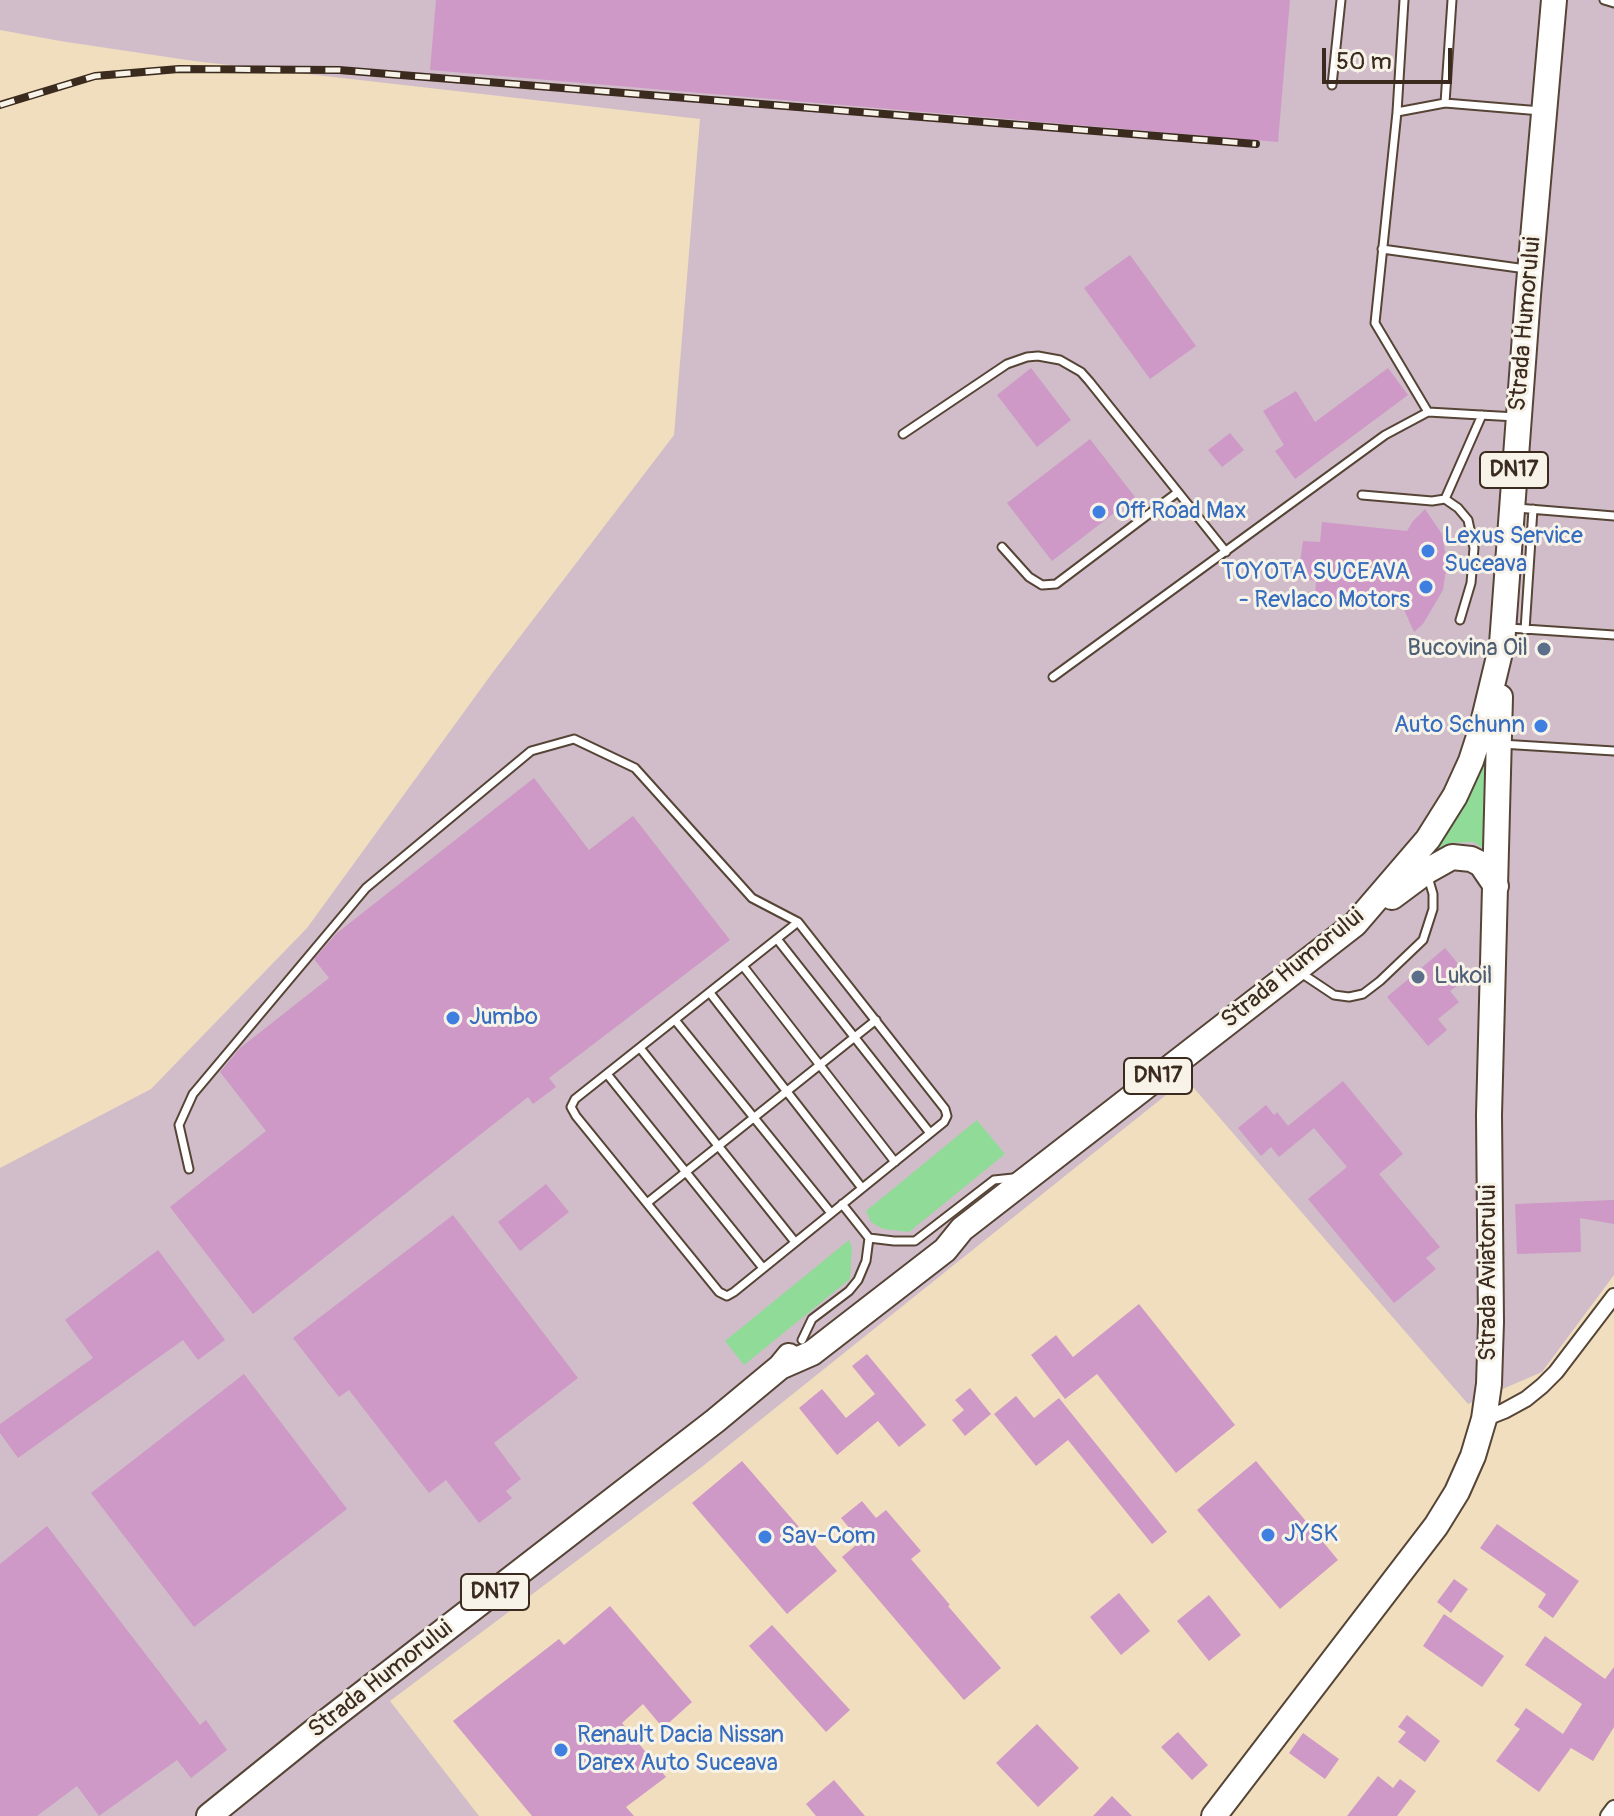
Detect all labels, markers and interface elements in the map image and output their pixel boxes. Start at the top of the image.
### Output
scale bar [1326,32,1456,82]
text: 50 m [1336,47,1392,76]
street label: Strada Humorului [1504,236,1548,412]
road number: DN17 [1480,452,1548,488]
place label: Off Road Max [1115,498,1246,526]
marker: Off Road Max [1090,503,1108,521]
place label: Lexus Service Suceava [1444,523,1583,579]
marker: Lexus Service Suceava [1419,542,1437,560]
place label: TOYOTA SUCEAVA - Revlaco Motors [1221,559,1410,615]
marker: TOYOTA SUCEAVA - Revlaco Motors [1417,578,1435,596]
place label: Bucovina Oil [1407,635,1528,663]
marker: Bucovina Oil [1535,640,1553,658]
place label: Auto Schunn [1394,712,1525,740]
marker: Auto Schunn [1532,717,1550,735]
street label: Strada Humorului [1216,903,1370,1035]
place label: Lukoil [1434,963,1492,991]
marker: Lukoil [1409,968,1427,986]
place label: Jumbo [469,1004,538,1032]
marker: Jumbo [444,1009,462,1027]
road number: DN17 [1124,1058,1192,1094]
street label: Strada Aviatorului [1475,1185,1503,1361]
place label: JYSK [1284,1521,1338,1549]
place label: Sav-Com [781,1523,875,1551]
marker: JYSK [1259,1526,1277,1544]
marker: Sav-Com [756,1528,774,1546]
road number: DN17 [461,1574,529,1610]
street label: Strada Humorului [303,1615,459,1745]
place label: Renault Dacia Nissan Darex Auto Suceava [577,1722,784,1778]
marker: Renault Dacia Nissan Darex Auto Suceava [552,1741,570,1759]

